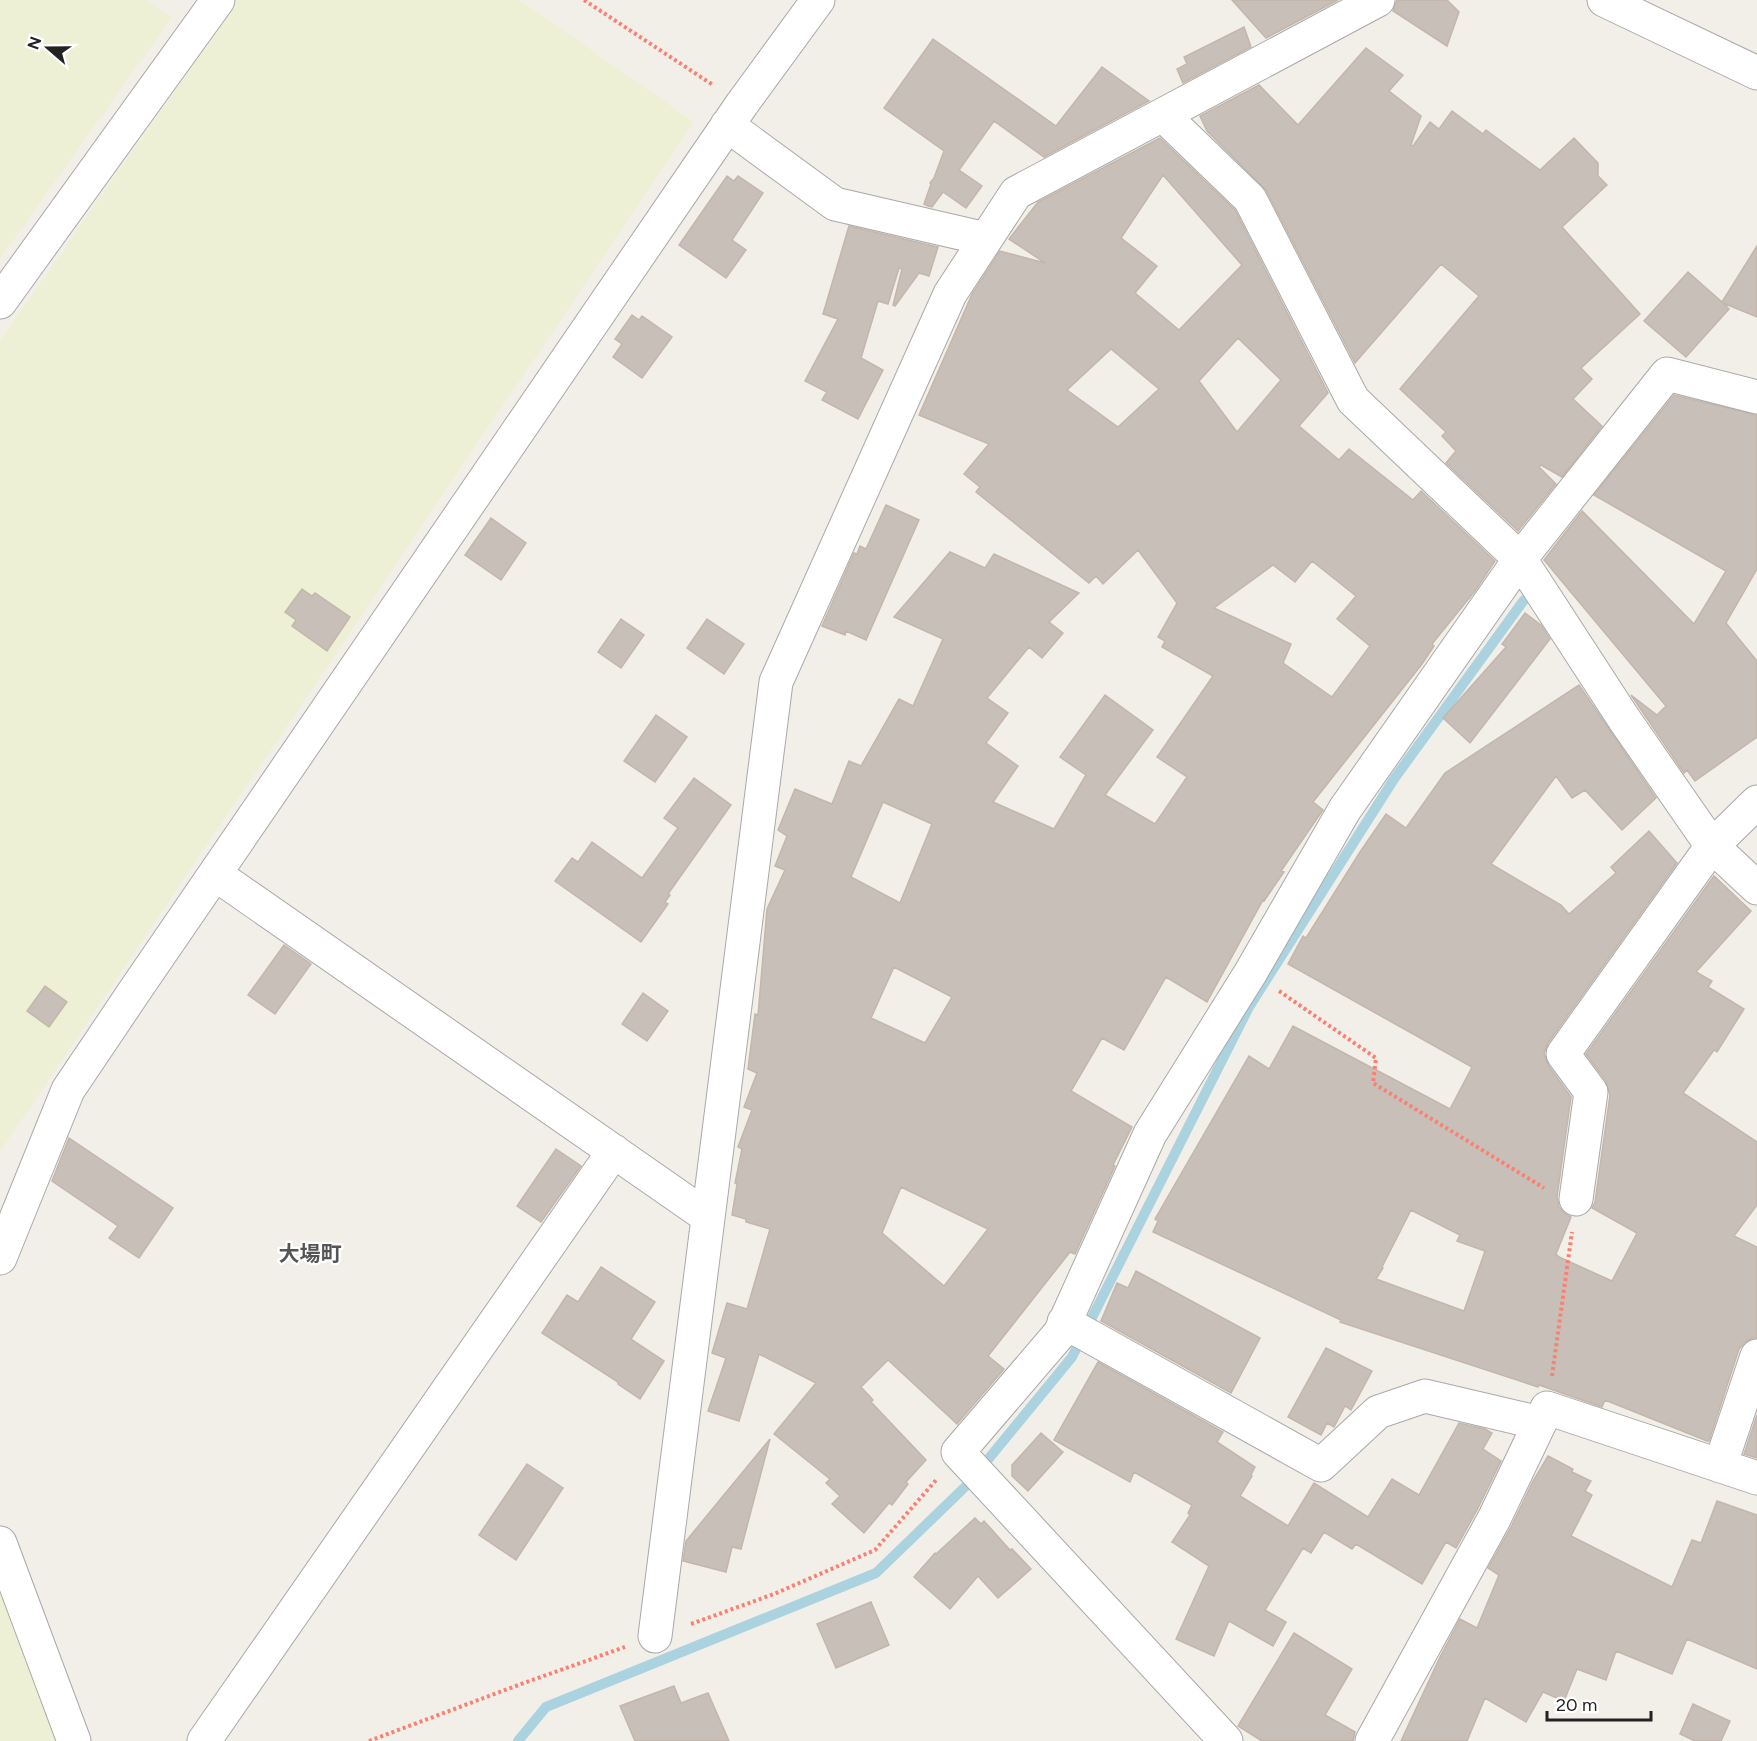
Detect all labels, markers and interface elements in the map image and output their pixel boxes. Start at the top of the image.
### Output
north arrow [18,18,78,78]
text: N [23,34,45,52]
district label: 大場町 [279,1241,342,1266]
scale bar [1547,1684,1650,1722]
text: 20 m [1556,1694,1597,1716]

